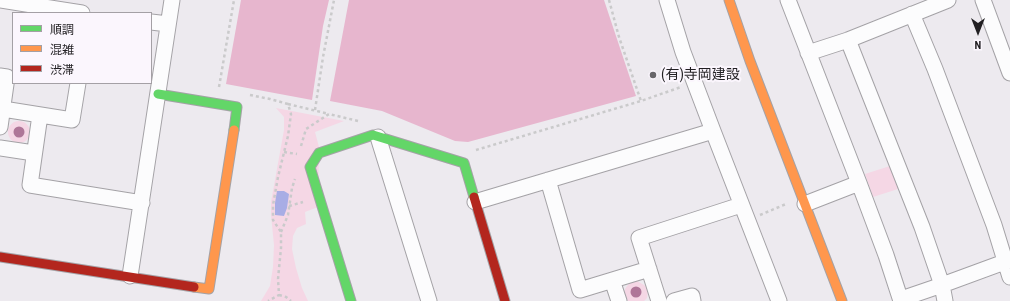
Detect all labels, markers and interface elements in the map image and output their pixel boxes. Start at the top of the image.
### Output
legend [12,12,152,84]
north arrow [958,12,998,52]
text: 順調 [50,23,74,37]
text: N [975,38,981,51]
text: 混雑 [50,43,74,57]
text: 渋滞 [50,63,74,77]
place label: (有)寺岡建設 [661,67,740,83]
marker: (有)寺岡建設 [648,70,658,80]

